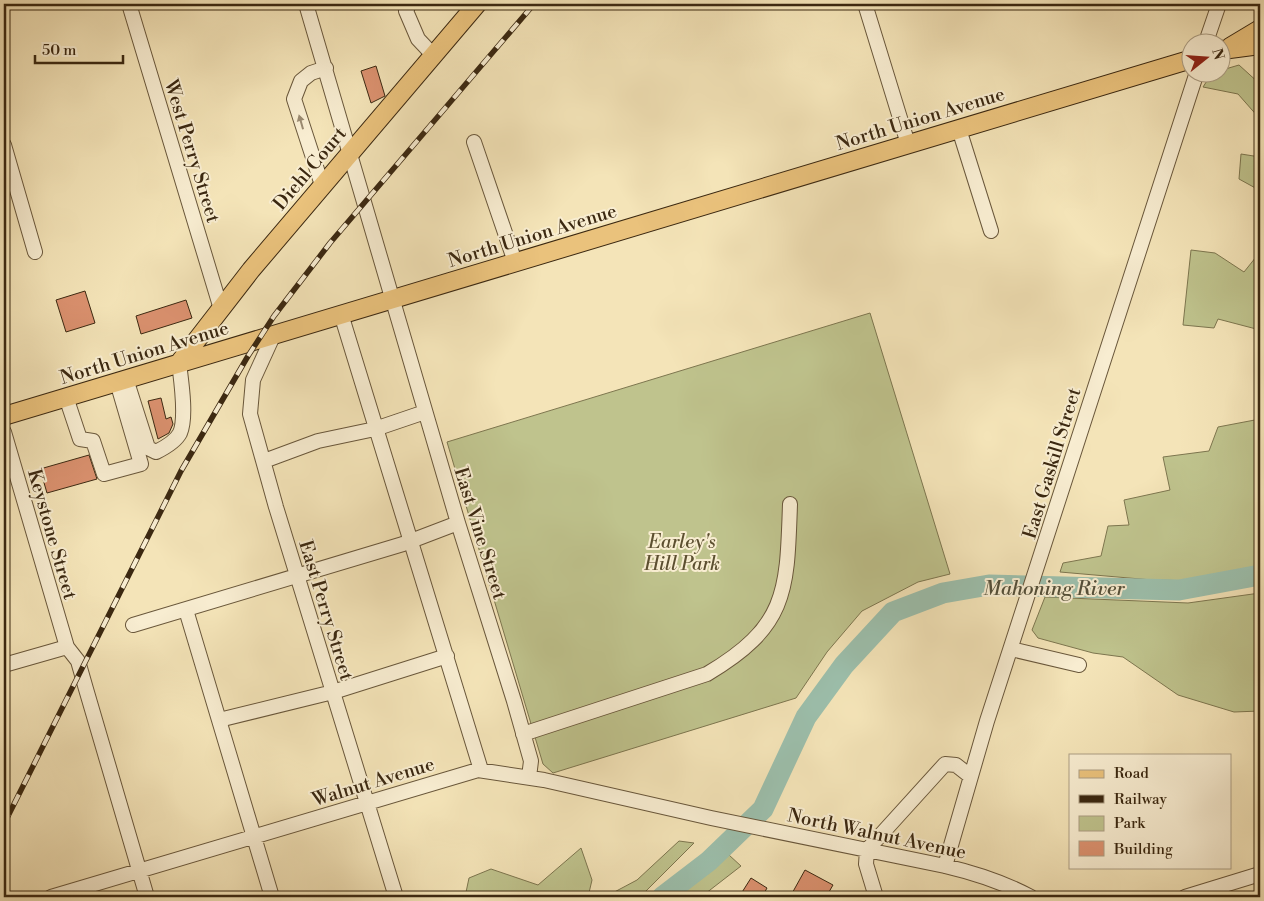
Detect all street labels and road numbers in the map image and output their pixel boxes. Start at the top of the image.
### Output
street label: West Perry Street [159,76,225,226]
street label: North Union Avenue [833,82,1008,156]
street label: Diehl Court [268,122,352,215]
street label: North Union Avenue [445,199,620,273]
street label: North Union Avenue [57,316,232,390]
street label: East Gaskill Street [1018,385,1086,542]
street label: East Vine Street [449,464,512,603]
street label: Keystone Street [22,466,82,603]
street label: East Perry Street [293,537,359,684]
street label: Walnut Avenue [308,752,437,812]
street label: North Walnut Avenue [785,803,968,865]

